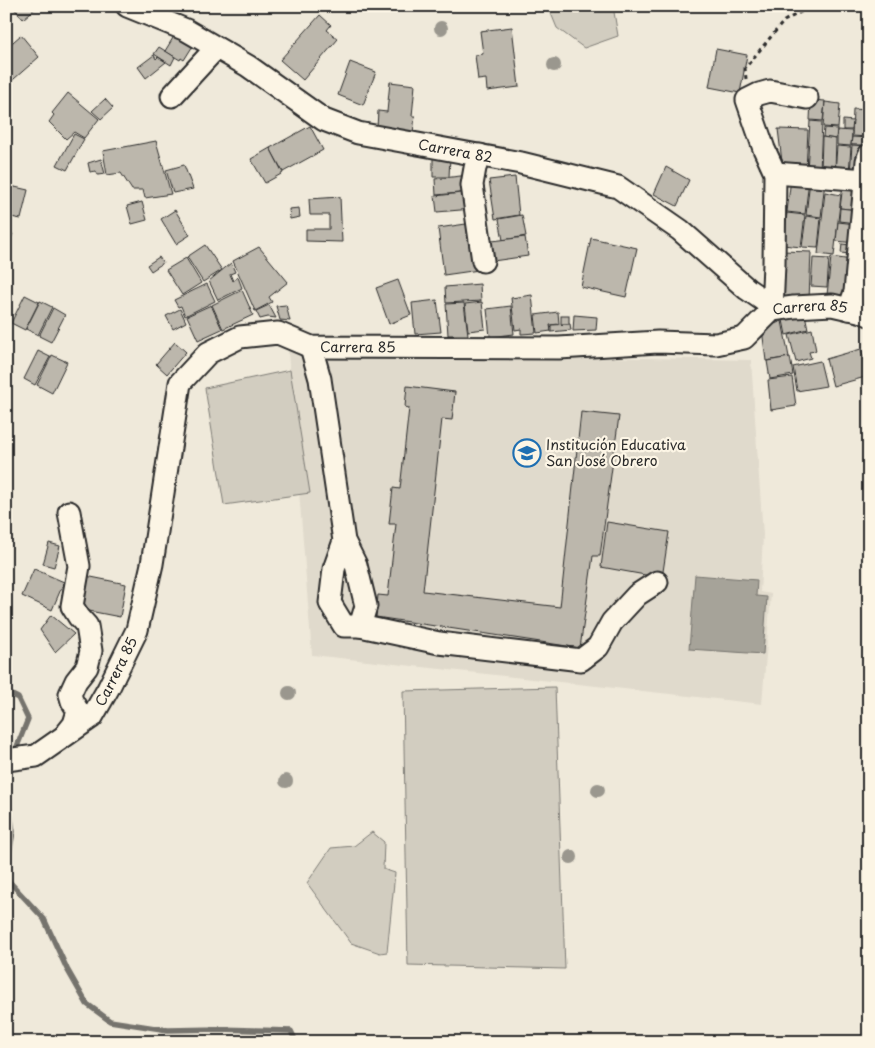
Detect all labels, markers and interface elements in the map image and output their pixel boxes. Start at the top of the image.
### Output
street label: Carrera 82 [417,133,494,168]
street label: Carrera 85 [771,294,850,320]
street label: Carrera 85 [320,336,396,357]
place label: Institución Educativa San José Obrero [546,434,686,471]
school or university icon: Institución Educativa San José Obrero [512,438,542,468]
street label: Carrera 85 [89,633,142,710]

